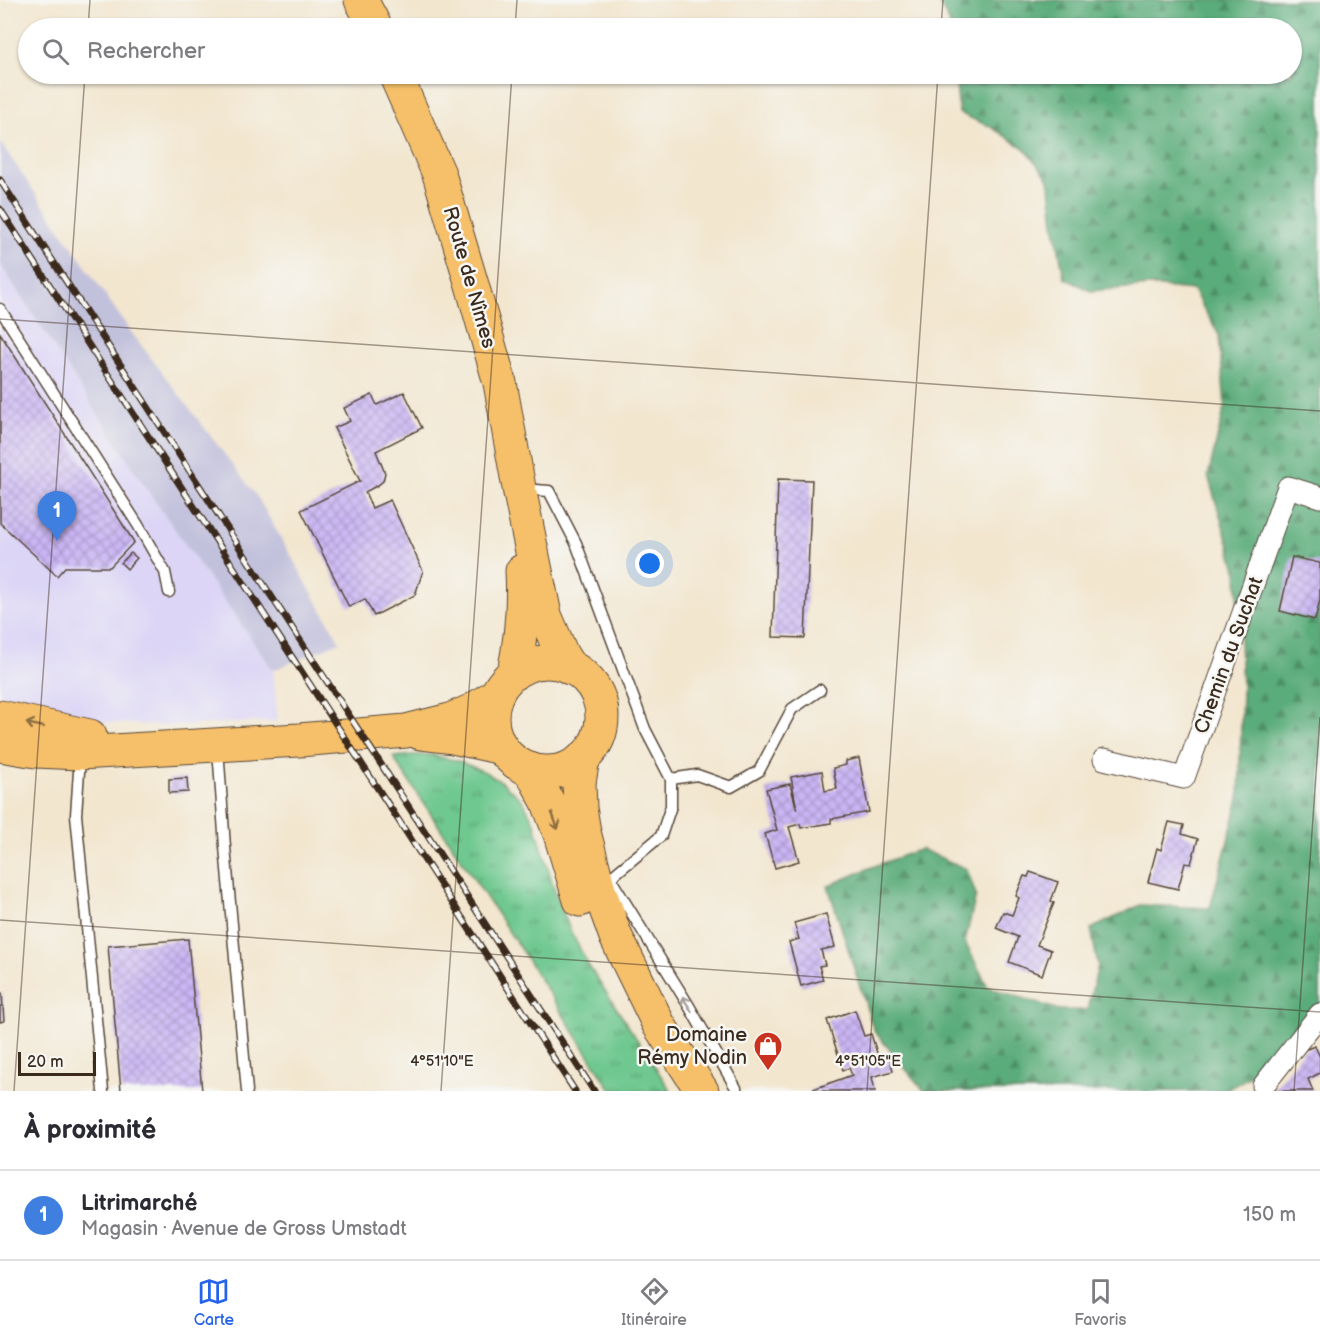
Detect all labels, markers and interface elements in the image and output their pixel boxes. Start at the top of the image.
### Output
search box [18,18,1302,84]
icon: search [39,35,72,68]
text: Rechercher [87,38,205,65]
street label: Route de Nîmes [437,204,501,351]
pin: 1 [38,492,76,541]
your location [635,549,664,578]
street label: Chemin du Suchat [1189,574,1268,737]
one-way arrow [26,719,45,731]
one-way arrow [551,812,562,830]
one-way arrow [681,996,693,1013]
place label: Domaine Rémy Nodin [637,1023,747,1070]
shop icon: Domaine Rémy Nodin [752,1030,784,1072]
scale bar [18,1049,96,1076]
text: 4°51'10"E [410,1052,474,1071]
text: 4°51'05"E [835,1052,901,1071]
text: 20 m [27,1053,63,1072]
text: À proximité [24,1115,156,1146]
text: Litrimarché [81,1190,197,1217]
text: 1 [39,1203,48,1227]
text: 150 m [1243,1203,1296,1227]
text: Magasin · Avenue de Gross Umstadt [81,1217,407,1241]
tab: Carte [194,1275,234,1330]
tab: Itinéraire [621,1275,687,1330]
tab: Favoris [1074,1275,1126,1330]

